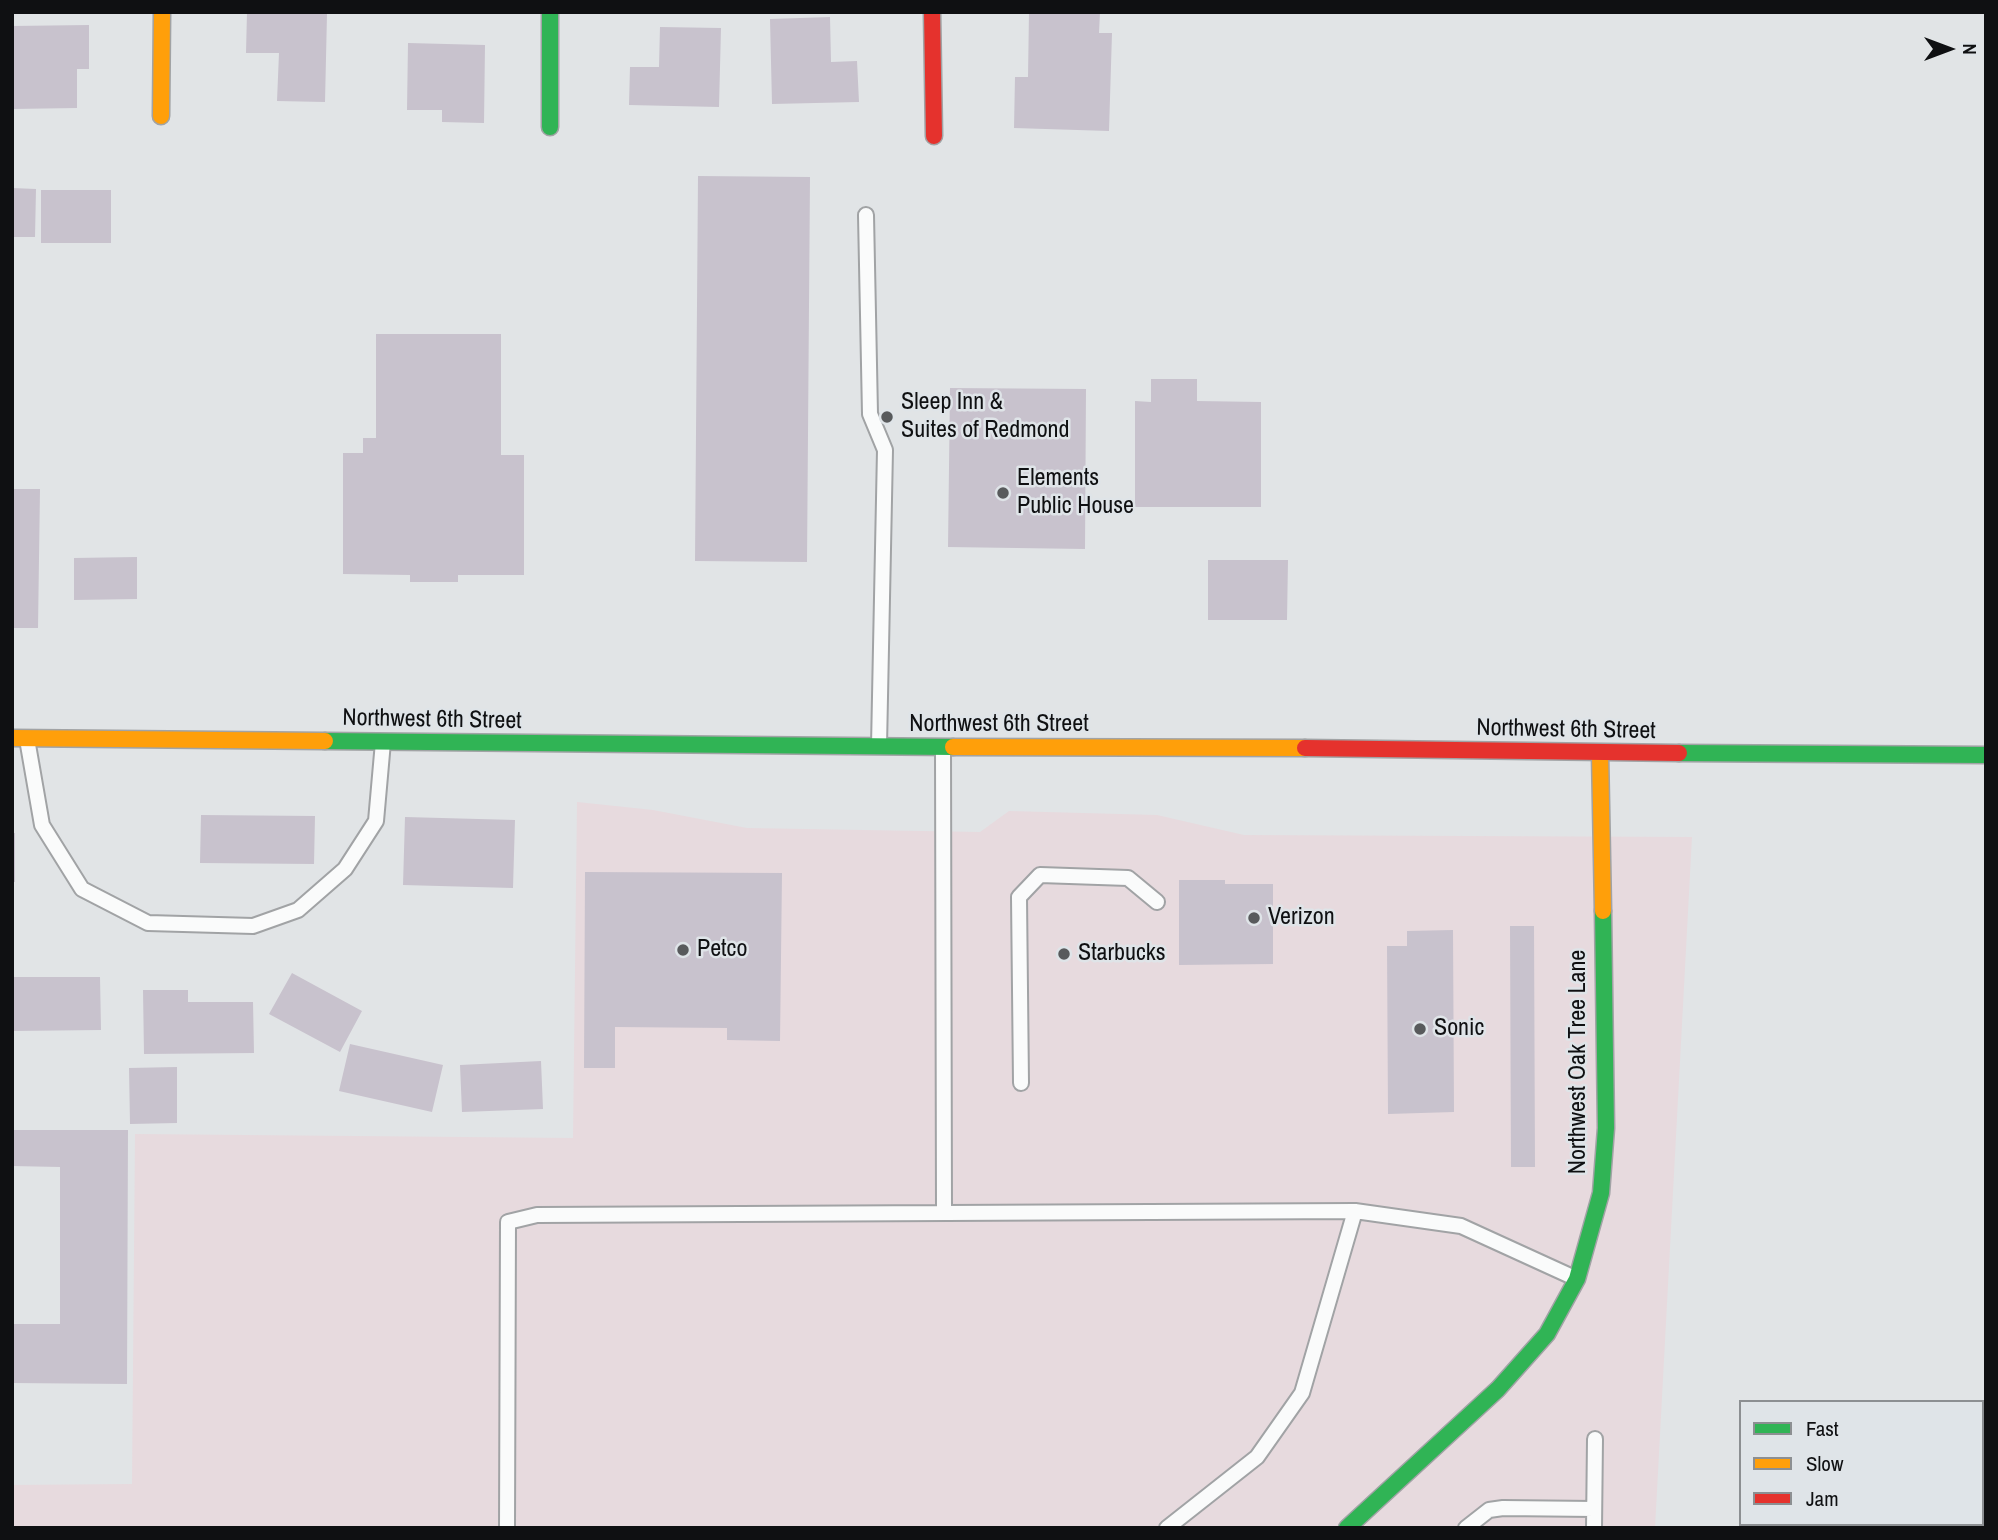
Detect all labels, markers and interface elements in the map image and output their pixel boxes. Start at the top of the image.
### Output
north arrow [1914,14,1984,84]
text: N [1957,43,1983,55]
place label: Sleep Inn & Suites of Redmond [901,389,1069,445]
marker: Sleep Inn & Suites of Redmond [879,409,895,425]
place label: Elements Public House [1017,465,1134,521]
marker: Elements Public House [995,485,1011,501]
street label: Northwest 6th Street [342,704,522,736]
street label: Northwest 6th Street [909,711,1089,739]
street label: Northwest 6th Street [1476,714,1656,746]
place label: Verizon [1268,904,1335,932]
marker: Verizon [1246,910,1262,926]
place label: Petco [697,936,747,964]
place label: Starbucks [1078,940,1166,968]
marker: Petco [675,942,691,958]
marker: Starbucks [1056,946,1072,962]
street label: Northwest Oak Tree Lane [1565,950,1593,1174]
place label: Sonic [1434,1015,1484,1043]
marker: Sonic [1412,1021,1428,1037]
legend [1739,1400,1984,1526]
text: Fast [1806,1414,1839,1443]
text: Slow [1806,1449,1843,1478]
text: Jam [1806,1484,1839,1513]

